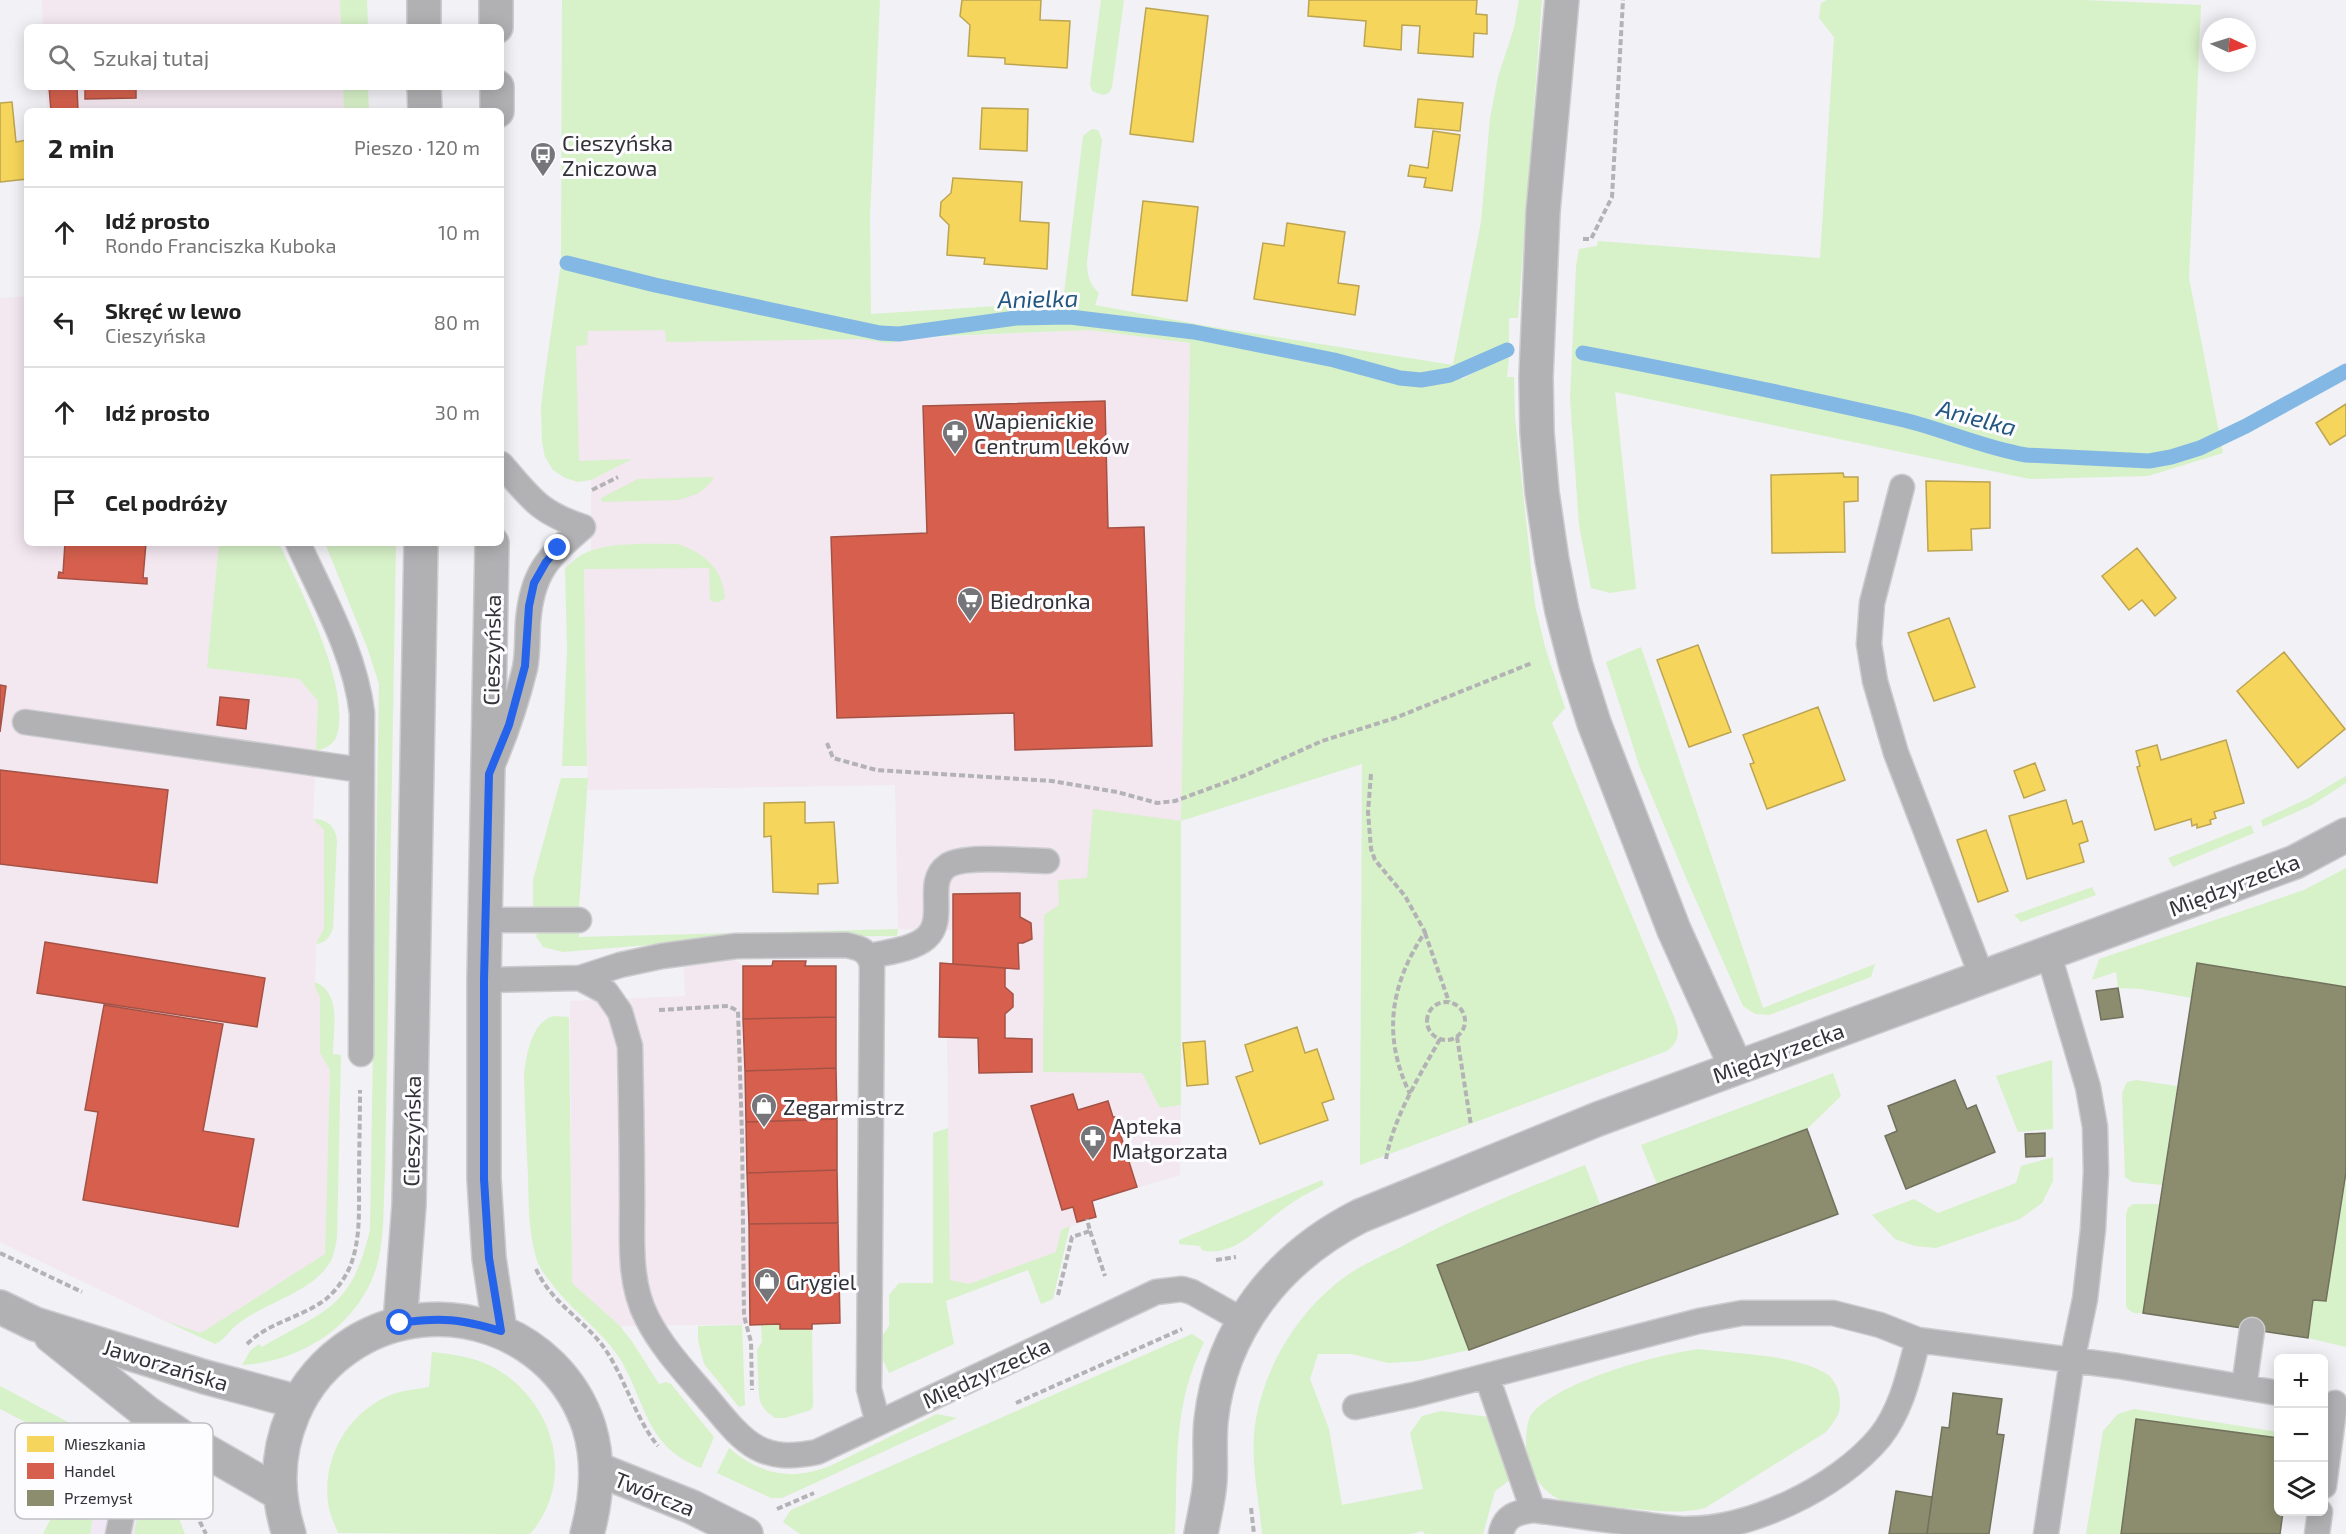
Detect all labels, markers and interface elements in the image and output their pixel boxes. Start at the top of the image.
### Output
north arrow [2202,18,2256,72]
search box [24,24,504,90]
icon: search [45,41,78,74]
text: Szukaj tutaj [93,44,209,70]
place label: Cieszyńska Zniczowa [562,129,673,180]
text: 2 min [48,132,114,163]
text: Pieszo · 120 m [354,135,480,159]
bus stop icon: Cieszyńska Zniczowa [528,140,558,178]
text: Idź prosto [105,207,210,233]
icon: ahead [48,216,81,249]
text: 10 m [438,220,480,244]
text: Rondo Franciszka Kuboka [105,233,336,257]
water label: Anielka [996,283,1079,313]
text: Skręć w lewo [105,297,242,323]
icon: left [48,306,81,339]
text: 80 m [434,310,480,334]
text: Cieszyńska [105,323,206,347]
water label: Anielka [1933,392,2020,441]
icon: ahead [48,396,81,429]
text: Idź prosto [105,399,210,425]
text: 30 m [435,400,480,424]
place label: Wapienickie Centrum Leków [974,407,1130,458]
pharmacy icon: Wapienickie Centrum Leków [940,418,970,456]
icon: arrive [48,486,81,519]
text: Cel podróży [105,489,227,515]
route end [544,534,570,560]
supermarket icon: Biedronka [955,585,985,623]
place label: Biedronka [990,587,1091,613]
street label: Cieszyńska [477,594,505,706]
street label: Międzyrzecka [2165,847,2303,921]
street label: Międzyrzecka [1709,1016,1847,1088]
street label: Cieszyńska [397,1075,425,1187]
shop icon: Zegarmistrz [749,1091,779,1129]
place label: Zegarmistrz [783,1093,905,1119]
place label: Apteka Małgorzata [1112,1112,1228,1163]
pharmacy icon: Apteka Małgorzata [1078,1123,1108,1161]
shop icon: Grygiel [752,1266,782,1304]
place label: Grygiel [786,1268,857,1294]
route start [386,1309,412,1335]
street label: Międzyrzecka [918,1331,1054,1413]
street label: Jaworzańska [100,1333,232,1395]
map controls [2274,1354,2328,1516]
button: + [2274,1354,2328,1408]
button: − [2274,1408,2328,1462]
legend [15,1423,213,1519]
text: Mieszkania [64,1434,146,1453]
text: Handel [64,1461,116,1480]
button: layers [2274,1462,2328,1516]
street label: Twórcza [611,1465,699,1521]
text: Przemysł [64,1488,132,1507]

